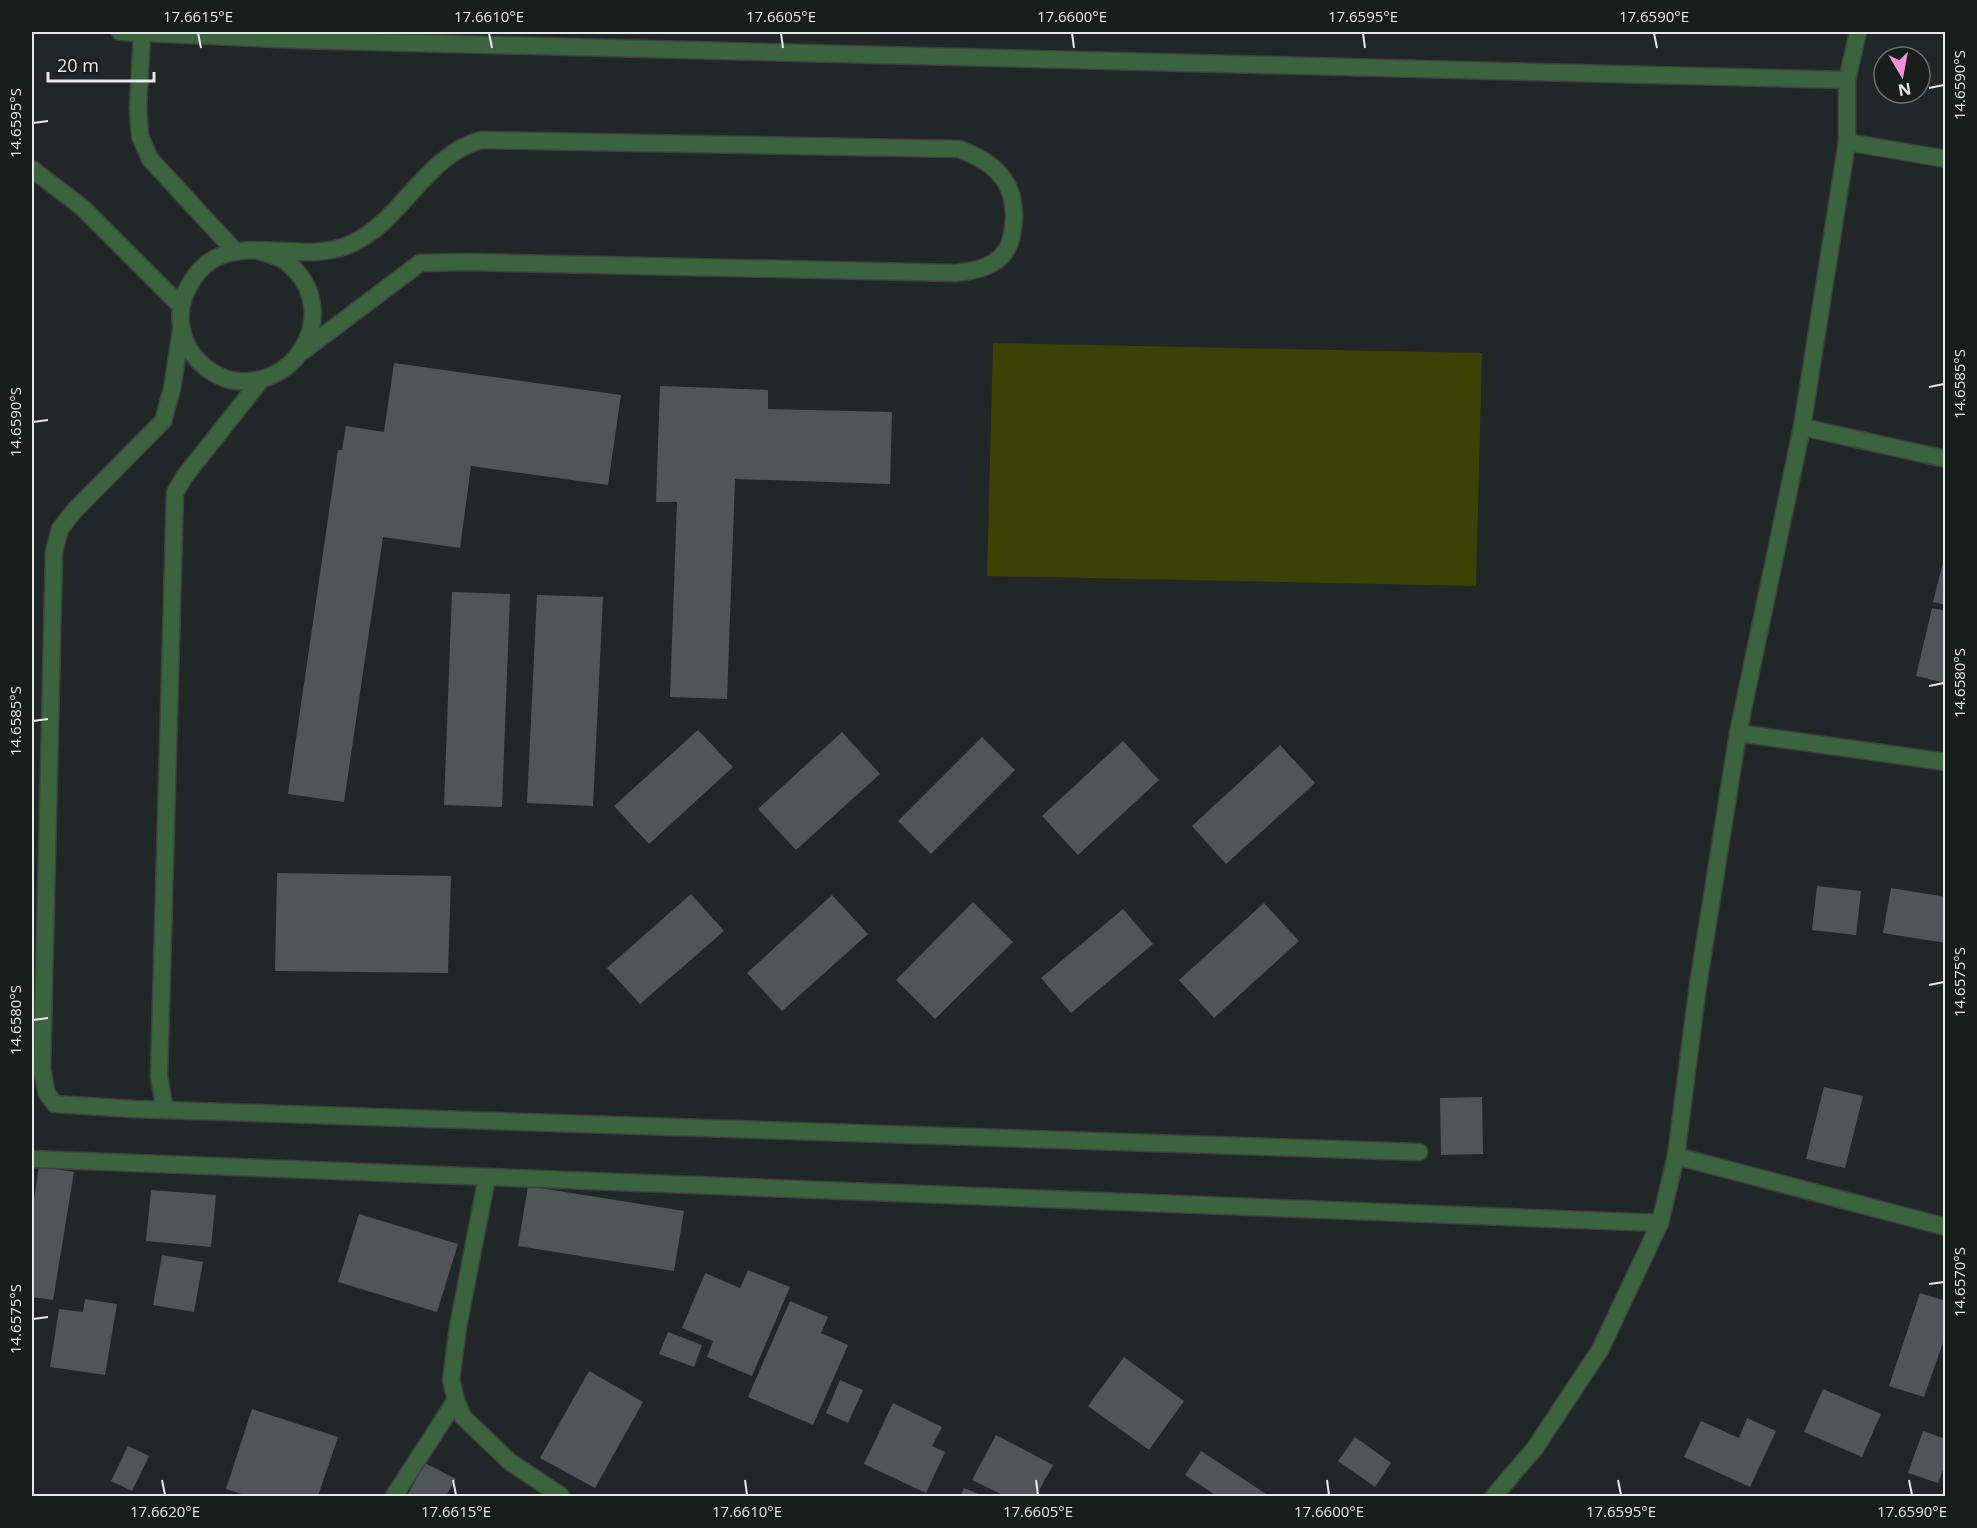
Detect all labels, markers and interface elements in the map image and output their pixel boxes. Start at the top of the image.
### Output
text: 17.6615°E [163,6,233,26]
text: 17.6610°E [454,6,524,26]
text: 17.6605°E [746,6,816,26]
text: 17.6600°E [1037,6,1107,26]
text: 17.6595°E [1328,6,1398,26]
text: 17.6590°E [1619,6,1689,26]
scale bar [48,45,154,83]
north arrow [1872,45,1932,105]
text: 14.6590°S [1949,50,1969,120]
text: 20 m [57,53,99,77]
text: N [1896,78,1913,102]
text: 14.6595°S [5,88,25,158]
text: 14.6585°S [1949,349,1969,419]
text: 14.6590°S [5,387,25,457]
text: 14.6580°S [1949,648,1969,718]
text: 14.6585°S [5,686,25,756]
text: 14.6575°S [1949,947,1969,1017]
text: 14.6580°S [5,985,25,1055]
text: 14.6570°S [1949,1247,1969,1317]
text: 14.6575°S [5,1284,25,1354]
text: 17.6620°E [130,1501,200,1521]
text: 17.6615°E [421,1501,491,1521]
text: 17.6610°E [712,1501,782,1521]
text: 17.6605°E [1003,1501,1073,1521]
text: 17.6600°E [1294,1501,1364,1521]
text: 17.6595°E [1586,1501,1656,1521]
text: 17.6590°E [1877,1501,1947,1521]

